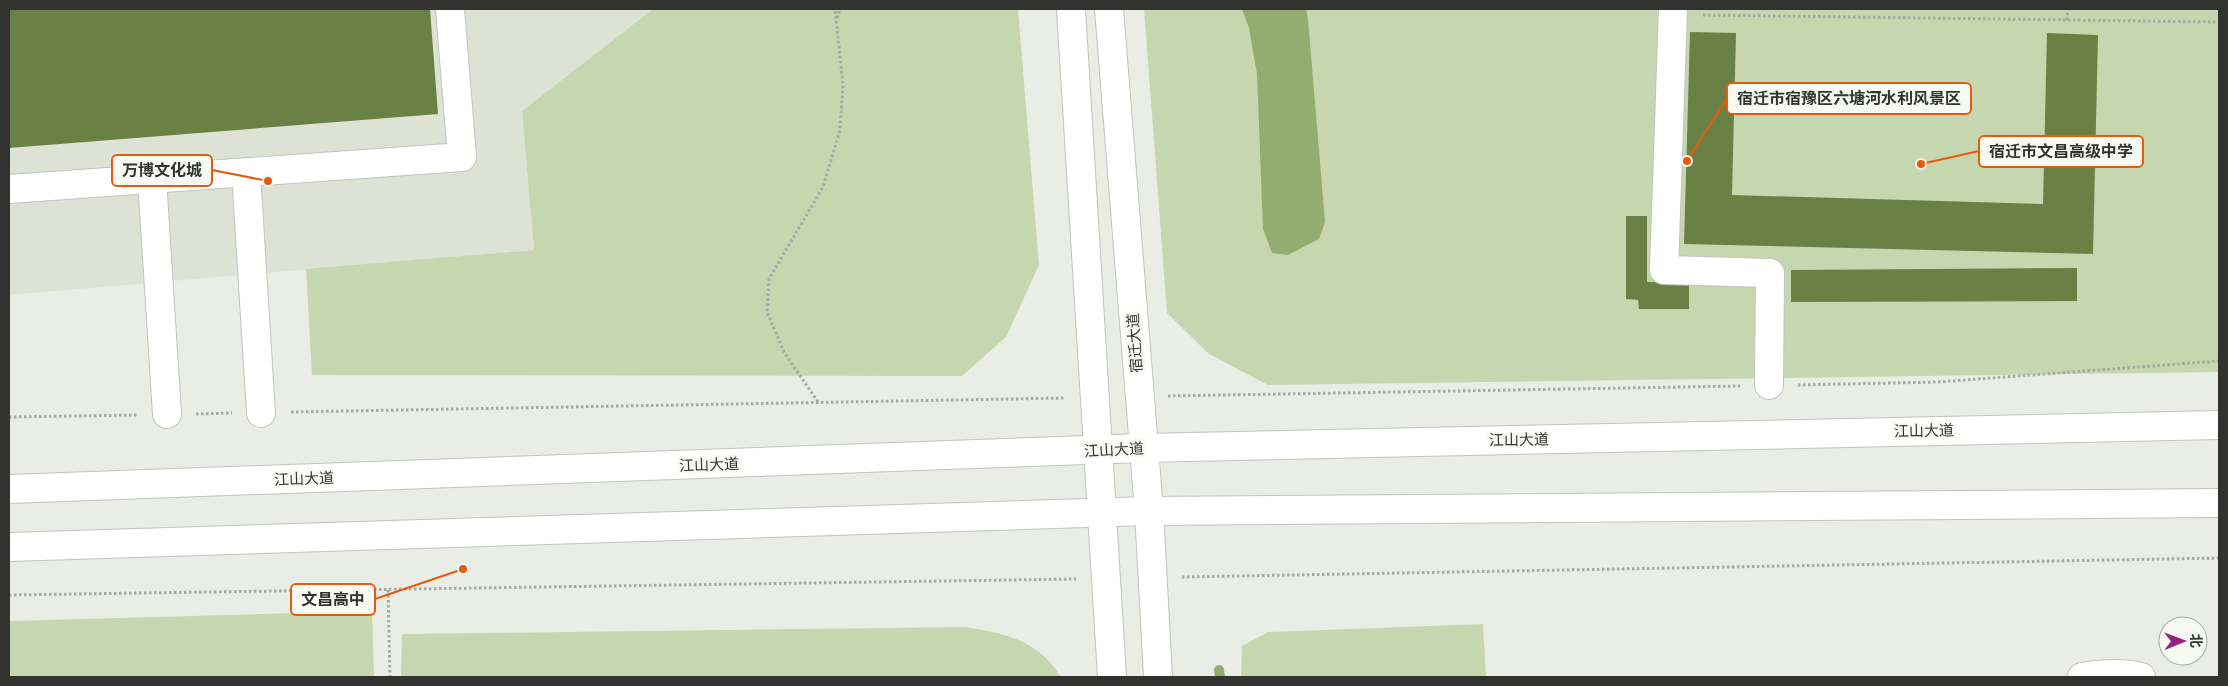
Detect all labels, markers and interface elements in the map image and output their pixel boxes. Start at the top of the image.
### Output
callout: 宿迁市宿豫区六塘河水利风景区 [1727,83,1971,114]
text: 宿迁市宿豫区六塘河水利风景区 [1737,89,1961,107]
callout: 宿迁市文昌高级中学 [1979,136,2143,167]
text: 宿迁市文昌高级中学 [1989,142,2133,160]
callout: 万博文化城 [112,155,212,186]
text: 万博文化城 [122,161,202,179]
street label: 宿迁大道 [1124,313,1145,374]
street label: 江山大道 [1894,421,1954,440]
street label: 江山大道 [1489,430,1549,449]
street label: 江山大道 [1084,439,1144,460]
street label: 江山大道 [679,455,739,474]
street label: 江山大道 [274,469,334,488]
callout: 文昌高中 [291,584,375,615]
text: 文昌高中 [301,590,365,608]
north arrow [2158,616,2208,666]
text: 北 [2188,634,2204,648]

